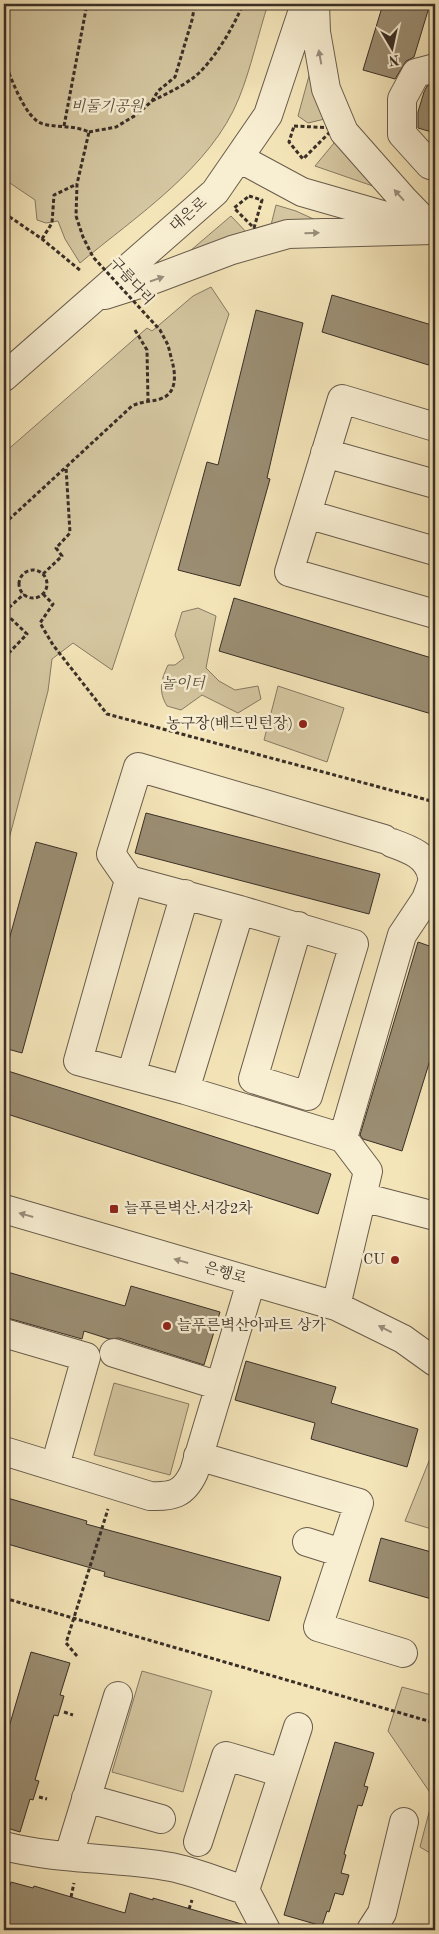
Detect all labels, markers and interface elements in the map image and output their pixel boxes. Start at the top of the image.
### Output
north arrow [366,22,416,72]
one-way arrow [316,49,324,65]
text: N [387,52,400,68]
park label: 비둘기공원 [71,98,145,115]
one-way arrow [393,190,405,202]
street label: 대은로 [166,193,211,235]
one-way arrow [304,229,320,237]
street label: 구름다리 [106,254,157,309]
one-way arrow [150,274,165,282]
park label: 놀이터 [161,675,206,692]
place label: 농구장(배드민턴장) [166,715,293,732]
marker: 농구장(배드민턴장) [297,718,309,730]
place label: 늘푸른벽산.서강2차 [124,1200,253,1217]
marker: 늘푸른벽산.서강2차 [108,1203,120,1215]
one-way arrow [18,1211,33,1219]
place label: CU [363,1253,385,1268]
marker: CU [389,1254,401,1266]
one-way arrow [174,1257,189,1265]
street label: 은행로 [202,1259,249,1287]
place label: 늘푸른벽산아파트 상가 [177,1317,327,1334]
marker: 늘푸른벽산아파트 상가 [161,1320,173,1332]
one-way arrow [377,1325,392,1333]

